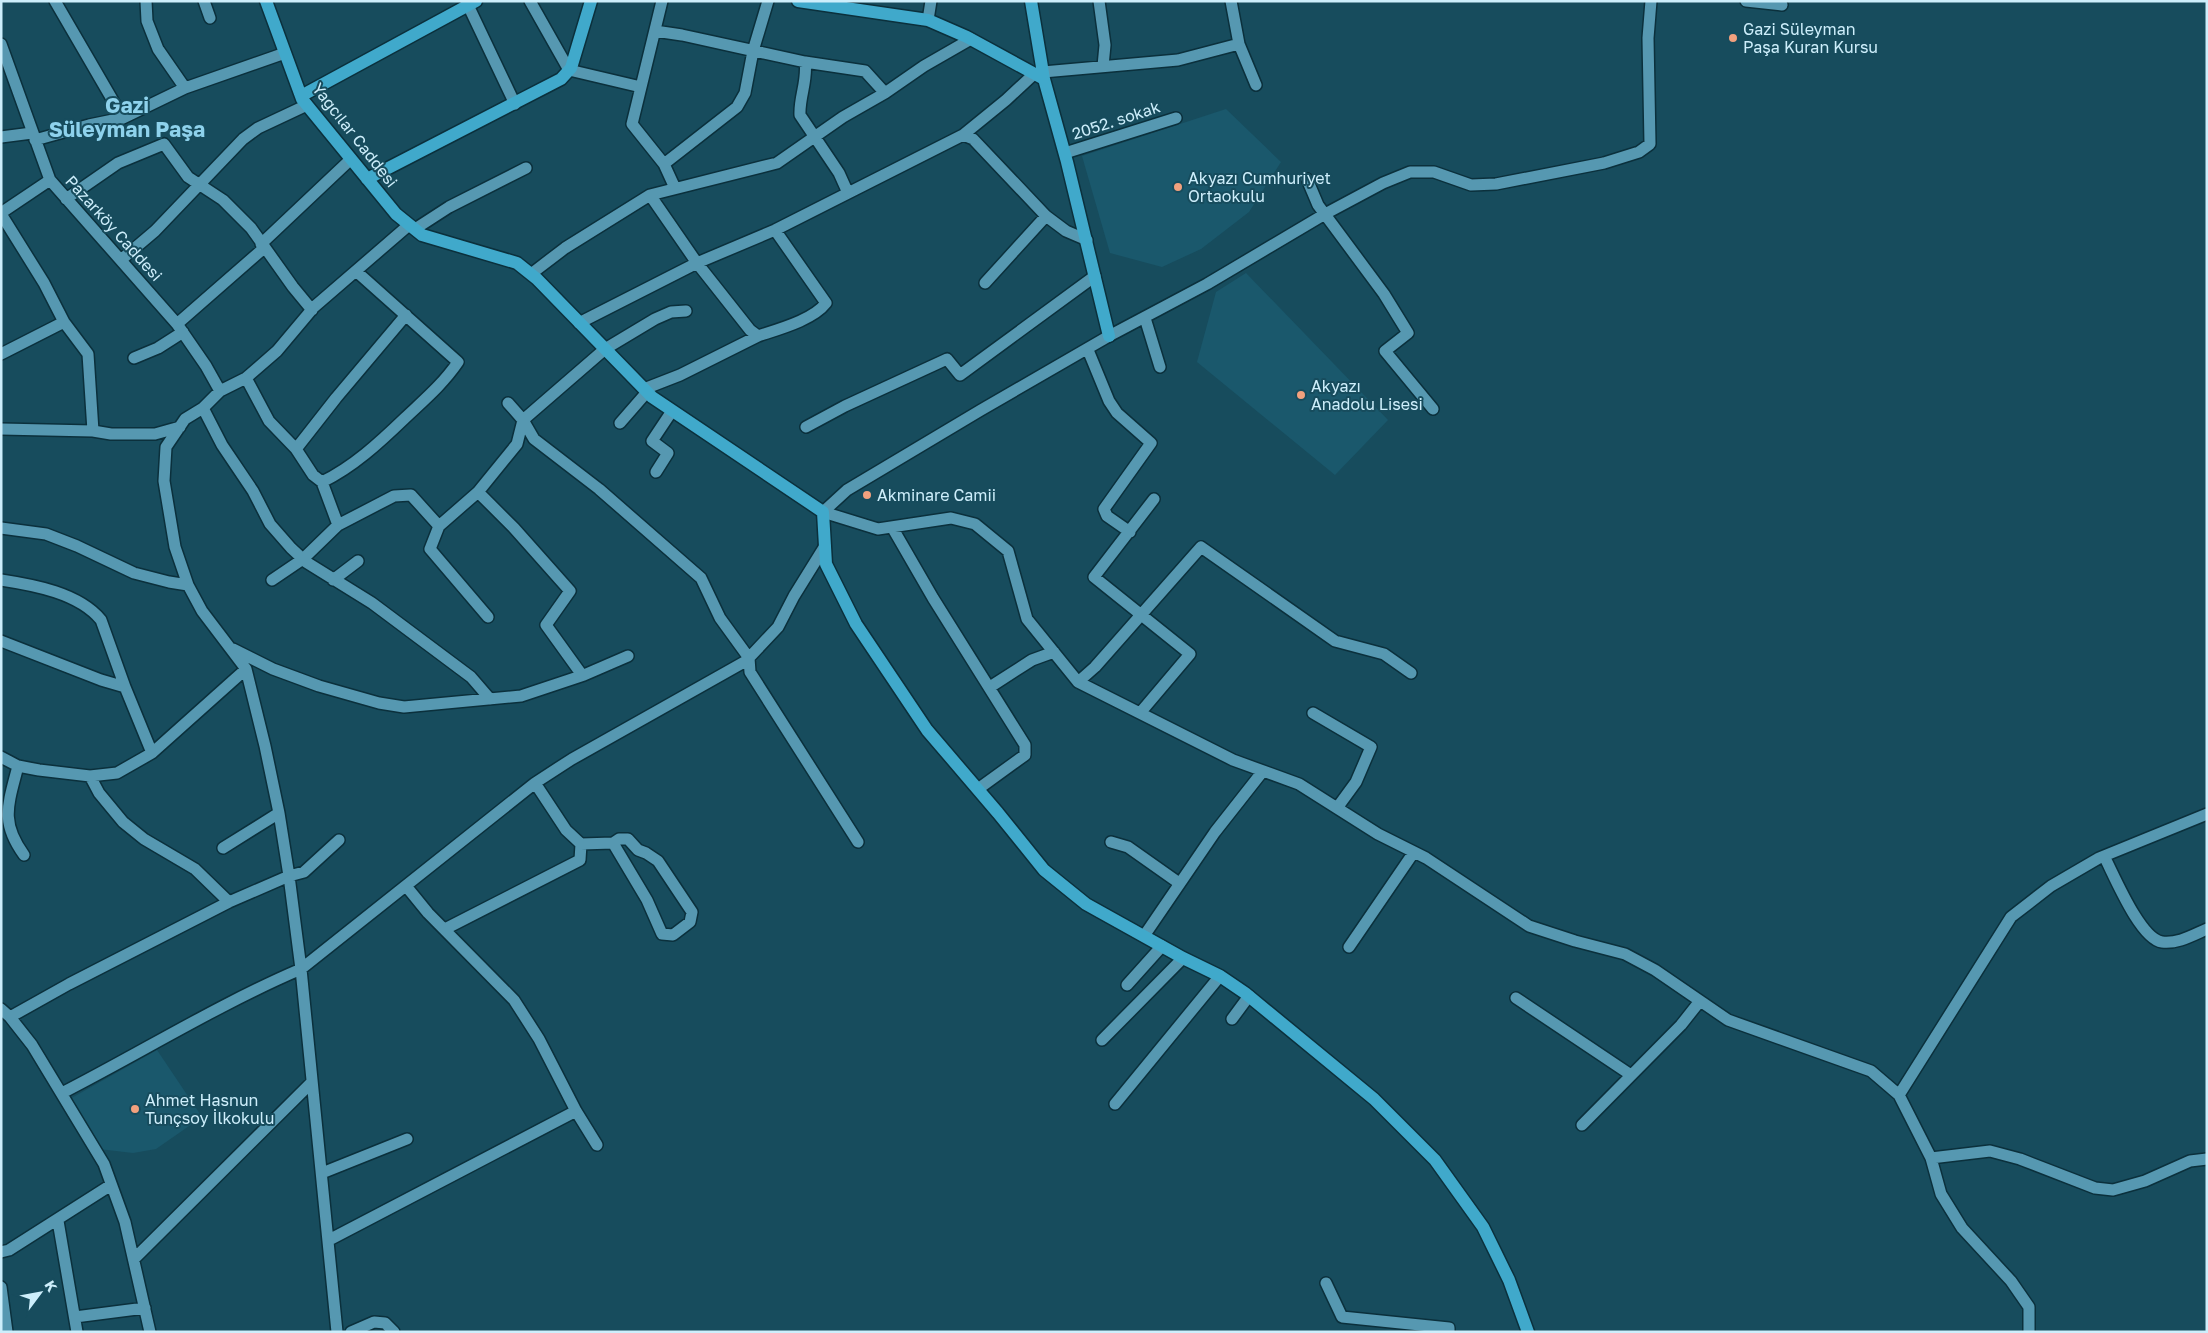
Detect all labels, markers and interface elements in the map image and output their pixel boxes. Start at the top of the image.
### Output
place label: Gazi Süleyman Paşa Kuran Kursu [1743,19,1878,57]
marker: Gazi Süleyman Paşa Kuran Kursu [1727,32,1739,44]
street label: Yağcılar Caddesi [308,79,402,191]
district label: Gazi Süleyman Paşa [49,92,205,142]
street label: 2052. sokak [1069,96,1163,144]
place label: Akyazı Cumhuriyet Ortaokulu [1188,168,1331,206]
street label: Pazarköy Caddesi [61,171,167,285]
marker: Akyazı Cumhuriyet Ortaokulu [1172,181,1184,193]
place label: Akyazı Anadolu Lisesi [1311,376,1423,414]
marker: Akyazı Anadolu Lisesi [1295,389,1307,401]
place label: Akminare Camii [877,485,996,505]
marker: Akminare Camii [861,489,873,501]
place label: Ahmet Hasnun Tunçsoy İlkokulu [145,1090,274,1128]
marker: Ahmet Hasnun Tunçsoy İlkokulu [129,1103,141,1115]
north arrow [15,1268,65,1318]
text: K [42,1277,61,1295]

